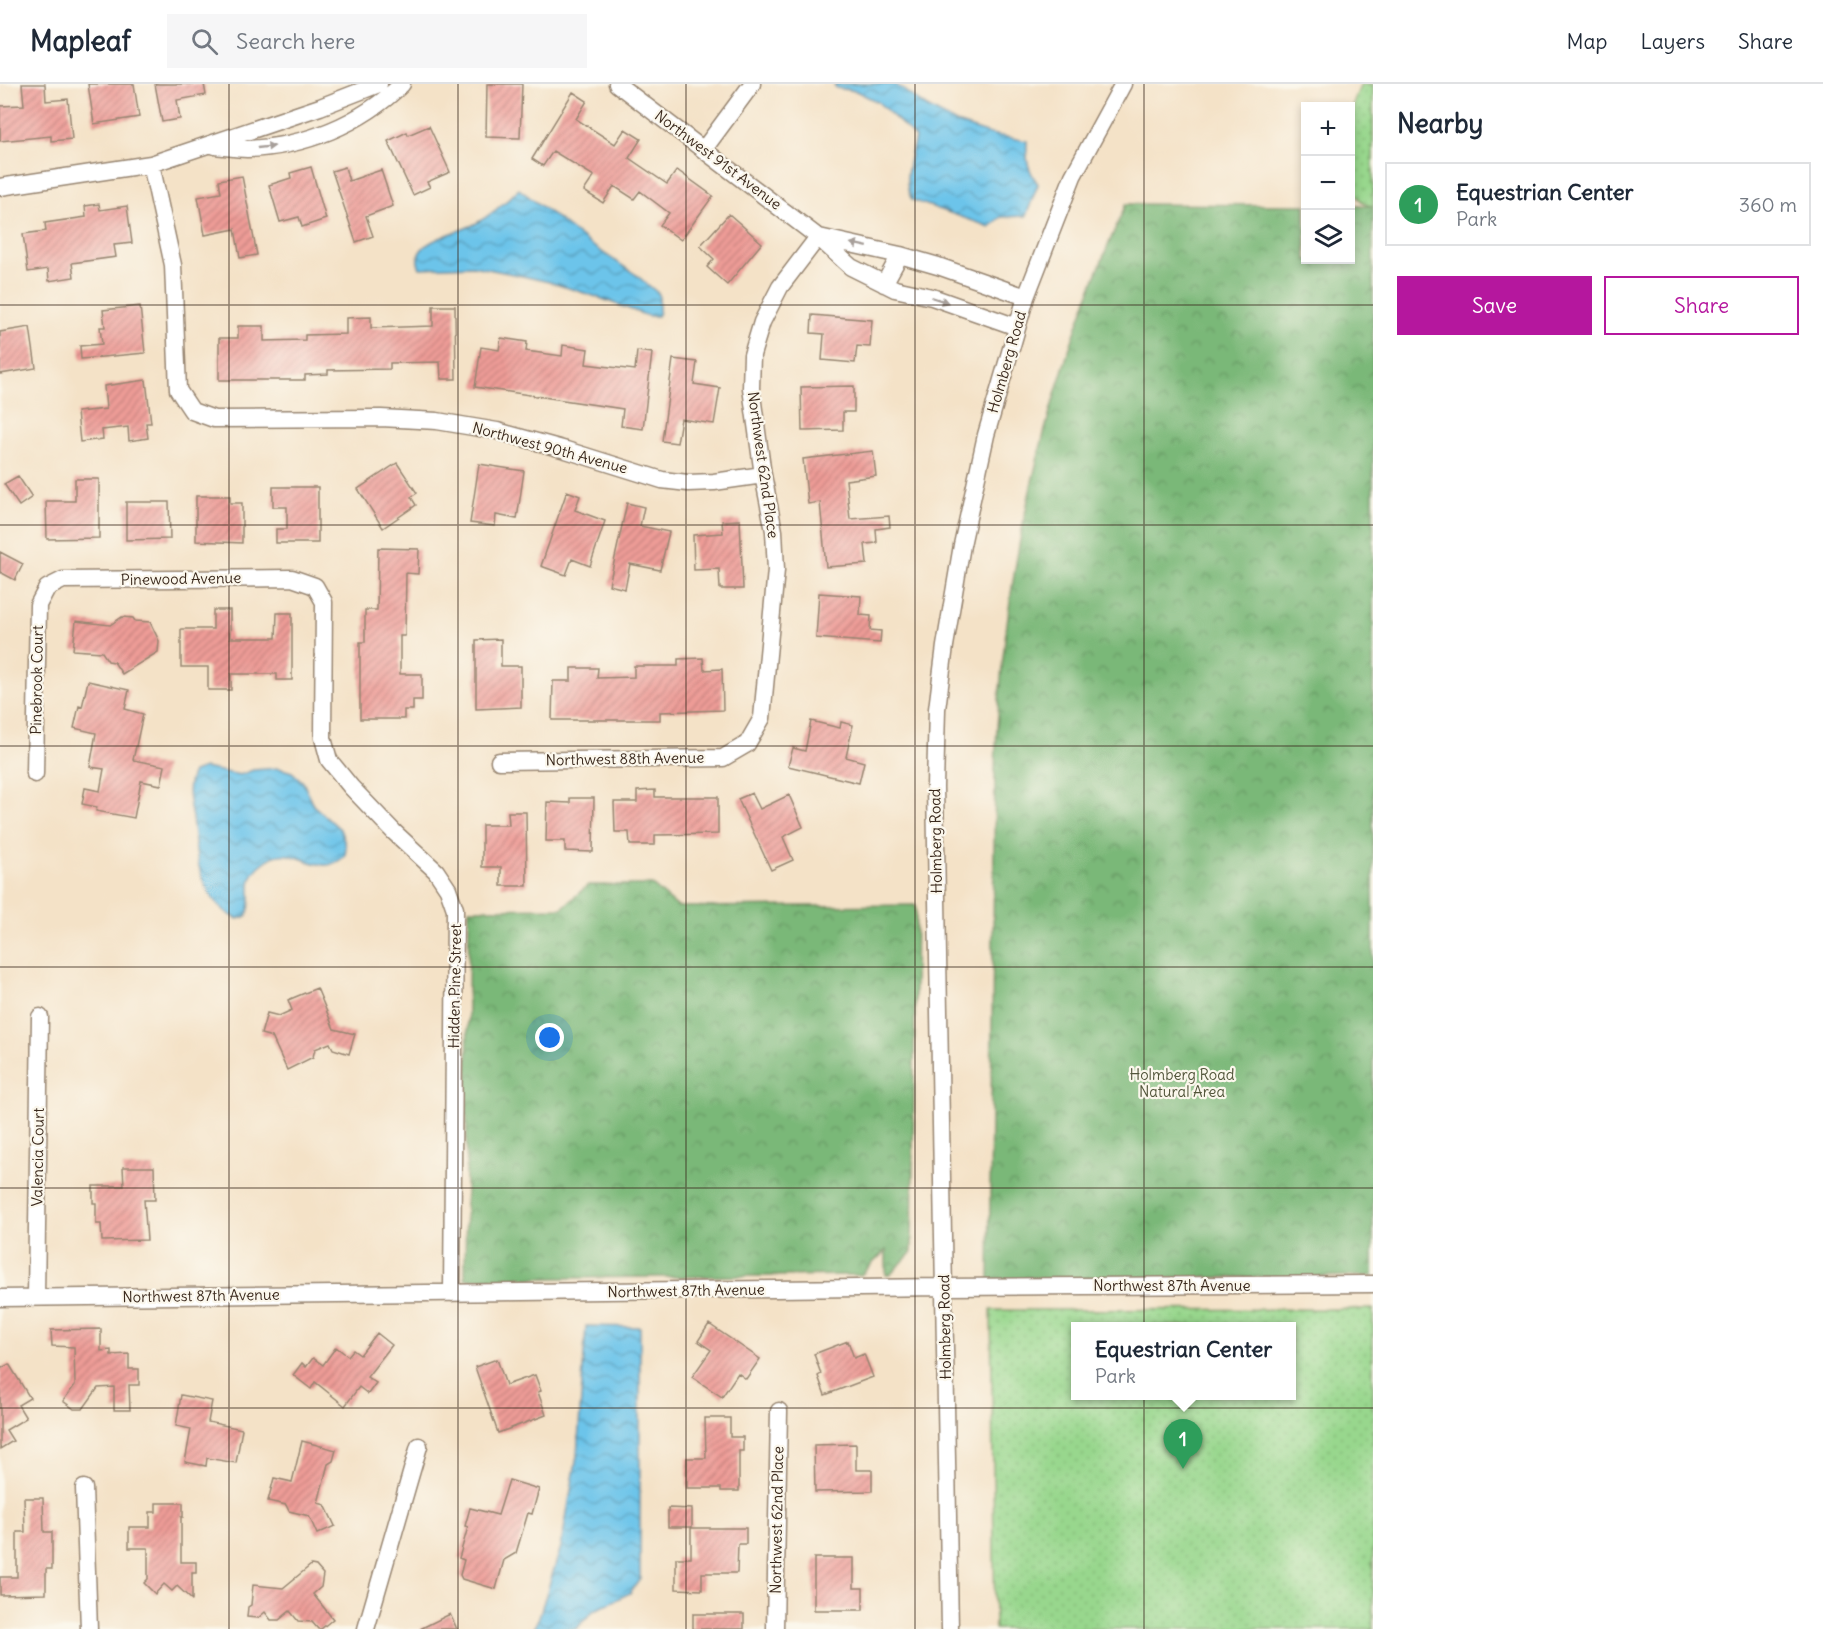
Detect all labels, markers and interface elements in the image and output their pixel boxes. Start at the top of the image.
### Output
search box [167,14,587,68]
text: Mapleaf [30,23,131,59]
icon: search [188,25,221,58]
text: Search here [236,27,355,55]
text: Map [1567,28,1607,55]
text: Layers [1640,28,1705,55]
text: Share [1738,28,1793,55]
map controls [1301,102,1355,264]
button: + [1301,102,1355,156]
street label: Northwest 91st Avenue [651,106,786,214]
text: Nearby [1397,107,1483,140]
one-way arrow [257,142,276,151]
button: − [1301,156,1355,210]
text: Equestrian Center [1456,178,1634,206]
text: 1 [1415,192,1422,217]
text: 360 m [1739,192,1797,217]
text: Park [1456,206,1497,231]
button: layers [1301,210,1355,264]
one-way arrow [850,240,869,249]
button: Save [1397,276,1592,335]
button: Share [1604,276,1799,335]
one-way arrow [931,295,949,305]
street label: Holmberg Road [983,309,1030,415]
street label: Northwest 62nd Place [744,390,783,540]
street label: Northwest 90th Avenue [471,418,630,477]
street label: Pinewood Avenue [121,568,241,589]
street label: Pinebrook Court [26,625,47,735]
street label: Northwest 88th Avenue [546,748,704,769]
street label: Holmberg Road [925,788,946,894]
street label: Hidden Pine Street [444,923,465,1049]
your location [535,1023,564,1052]
park label: Holmberg Road Natural Area [1129,1065,1235,1101]
street label: Valencia Court [27,1107,48,1206]
street label: Holmberg Road [934,1274,955,1380]
street label: Northwest 87th Avenue [1093,1276,1251,1295]
street label: Northwest 87th Avenue [607,1280,765,1301]
street label: Northwest 87th Avenue [122,1285,280,1306]
popup [1071,1322,1296,1400]
text: Equestrian Center [1095,1335,1272,1363]
text: Park [1095,1363,1136,1388]
pin: 1 [1164,1420,1202,1469]
street label: Northwest 62nd Place [766,1446,787,1594]

